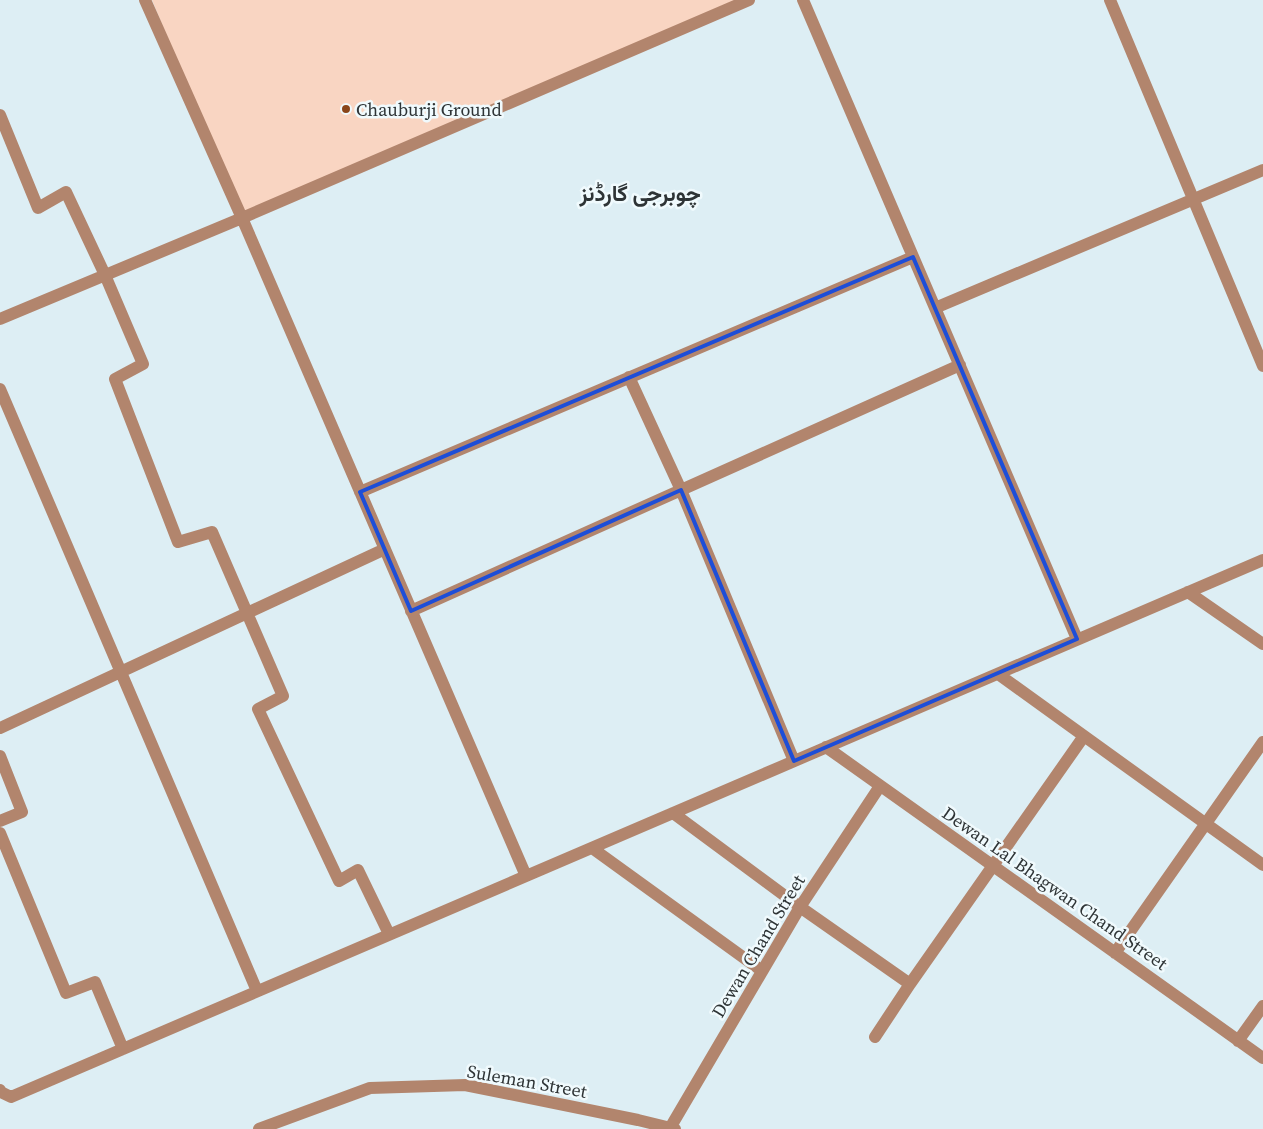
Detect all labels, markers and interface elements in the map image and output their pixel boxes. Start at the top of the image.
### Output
place label: Chauburji Ground [356,97,502,122]
marker: Chauburji Ground [340,103,352,115]
district label: چوبرجی گارڈنز [578,178,701,209]
street label: Dewan Lal Bhagwan Chand Street [937,800,1173,976]
street label: Dewan Chand Street [705,870,811,1022]
street label: Suleman Street [465,1058,589,1104]

